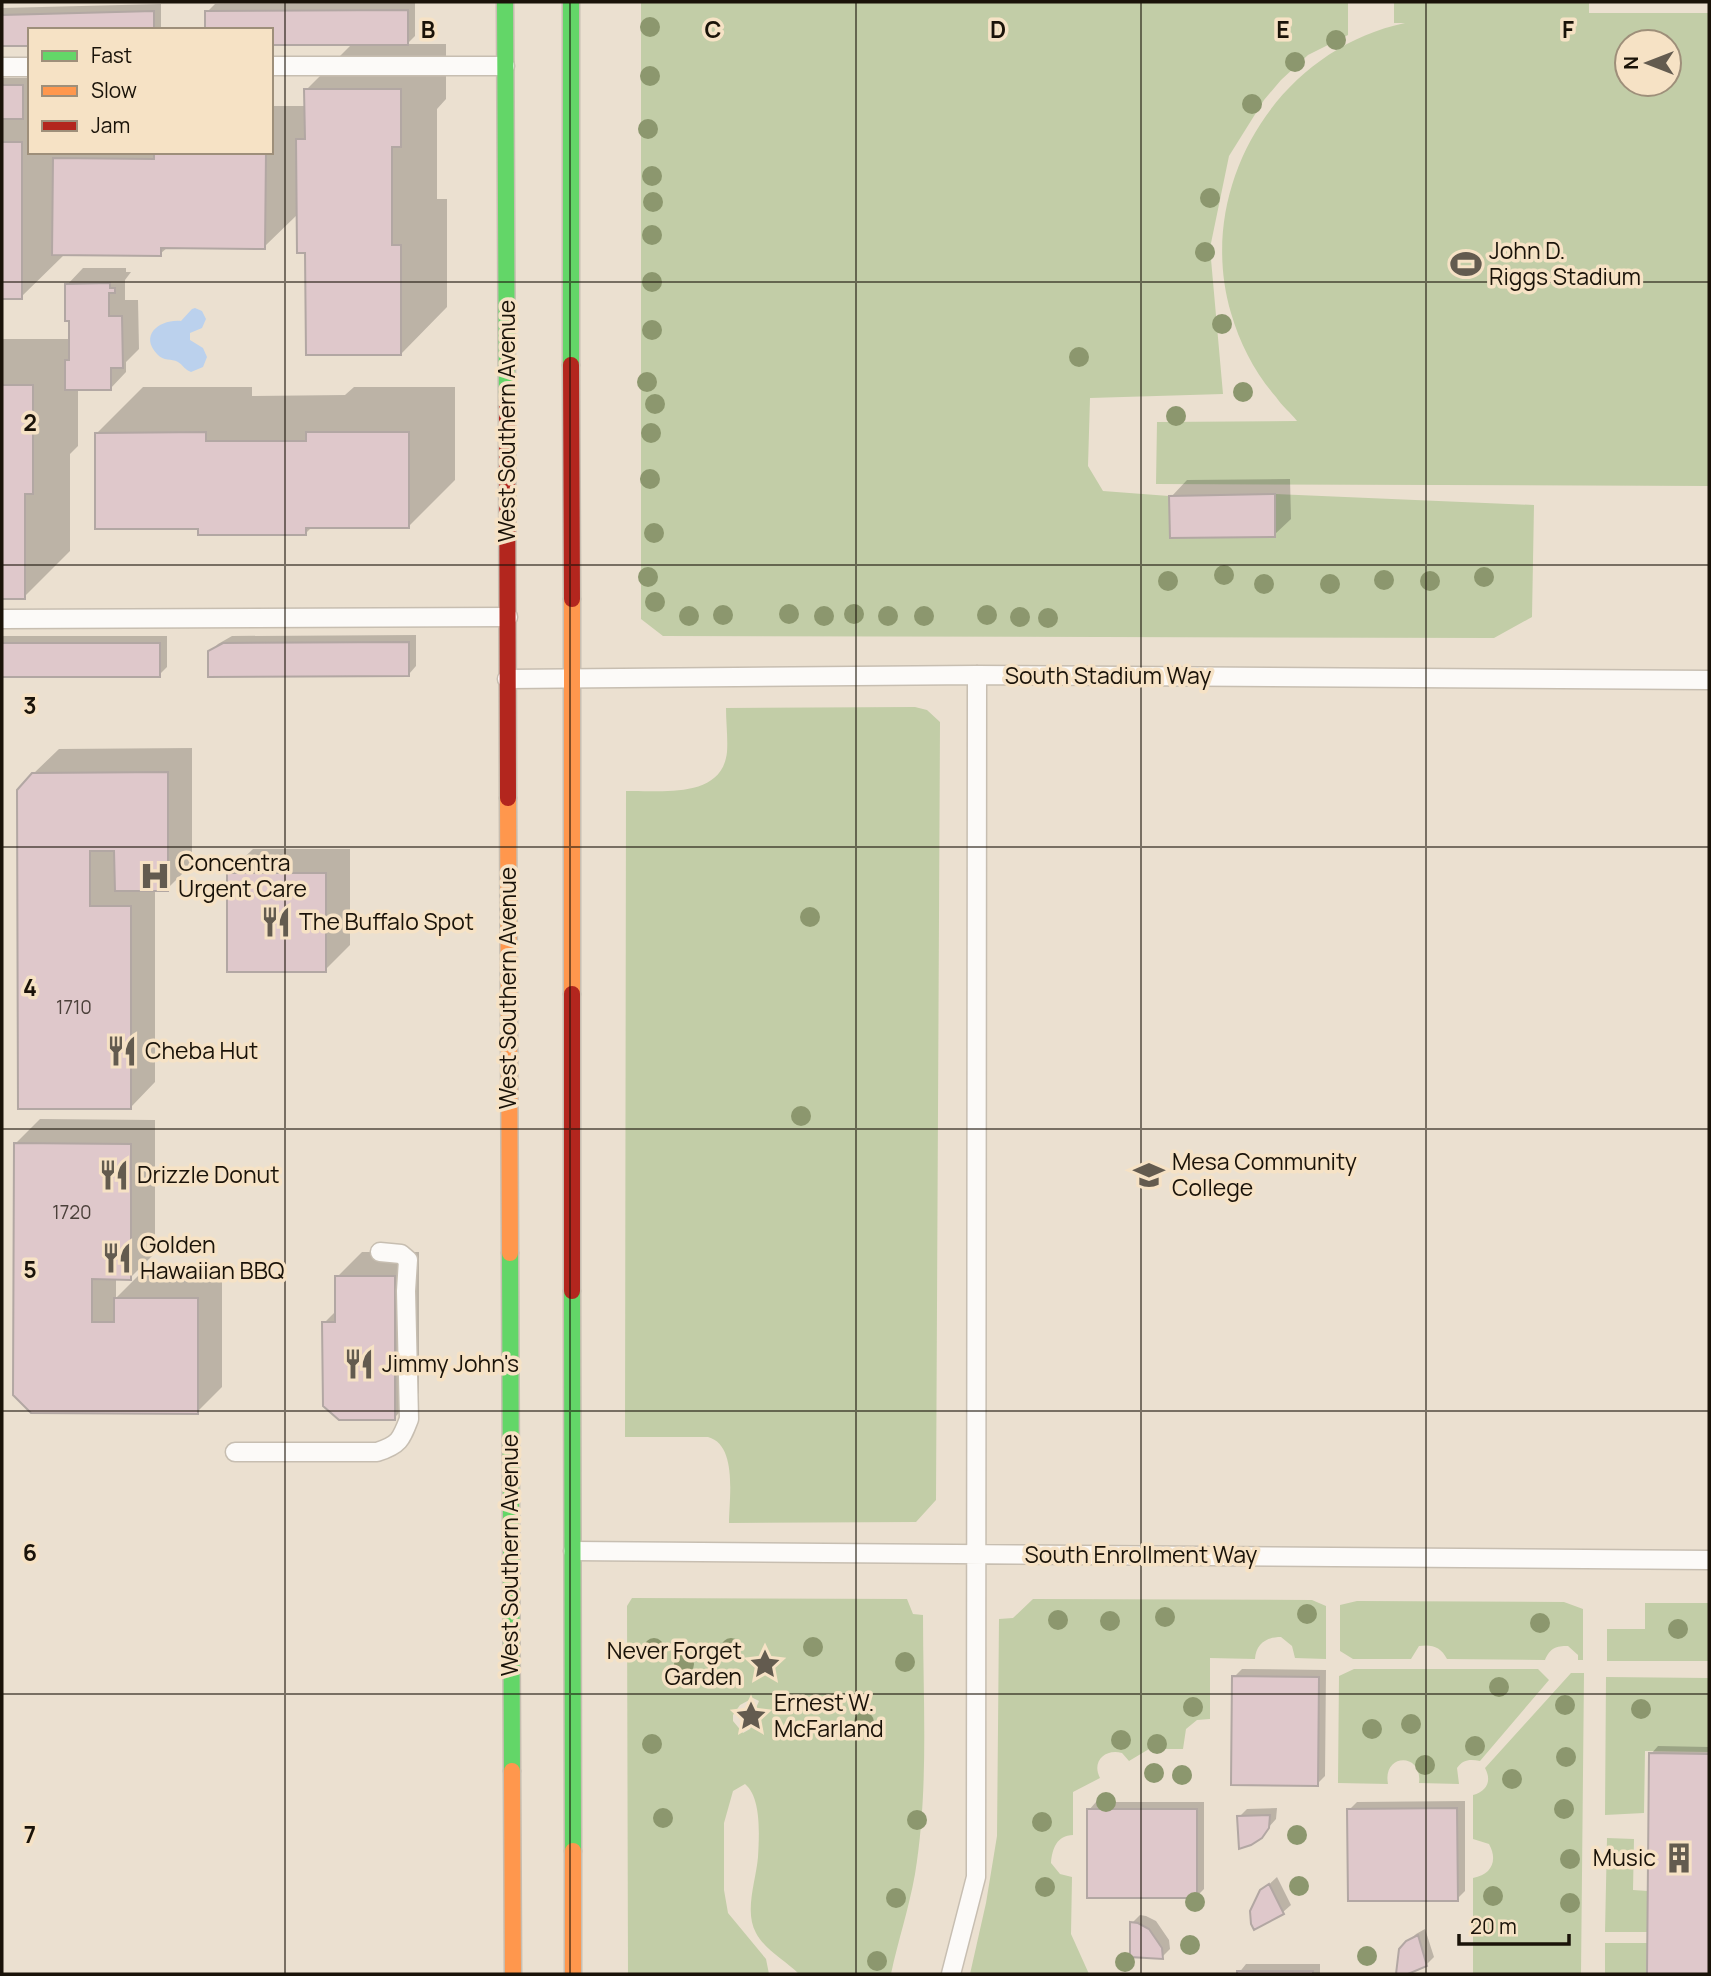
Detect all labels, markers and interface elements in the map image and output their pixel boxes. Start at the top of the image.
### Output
text: B [421,13,435,45]
text: C [705,13,722,45]
text: D [990,13,1006,45]
text: E [1276,13,1290,45]
text: F [1562,13,1574,45]
legend [28,28,273,154]
north arrow [1613,28,1683,98]
text: Fast [91,41,132,69]
text: N [1618,56,1644,70]
text: Slow [91,76,137,104]
text: Jam [91,111,130,139]
place label: John D. Riggs Stadium [1489,234,1641,292]
sports icon: John D. Riggs Stadium [1449,247,1483,281]
street label: West Southern Avenue [490,300,522,542]
text: 2 [23,406,37,438]
street label: South Stadium Way [1005,659,1211,691]
text: 3 [23,689,37,721]
place label: Concentra Urgent Care [178,846,307,904]
hospital icon: Concentra Urgent Care [138,859,172,893]
street label: West Southern Avenue [491,867,523,1109]
restaurant icon: The Buffalo Spot [259,905,293,939]
place label: The Buffalo Spot [299,905,474,937]
text: 4 [23,971,37,1003]
house number: 1710 [56,994,92,1020]
restaurant icon: Cheba Hut [105,1034,139,1068]
place label: Cheba Hut [145,1034,258,1066]
place label: Mesa Community College [1172,1145,1357,1203]
restaurant icon: Drizzle Donut [97,1158,131,1192]
place label: Drizzle Donut [137,1158,279,1190]
school or university icon: Mesa Community College [1132,1158,1166,1192]
house number: 1720 [52,1199,92,1225]
place label: Golden Hawaiian BBQ [140,1228,284,1286]
restaurant icon: Golden Hawaiian BBQ [100,1241,134,1275]
text: 5 [23,1253,37,1285]
restaurant icon: Jimmy John's [342,1347,376,1381]
place label: Jimmy John's [382,1347,519,1379]
street label: West Southern Avenue [493,1434,525,1676]
text: 6 [23,1536,37,1568]
street label: South Enrollment Way [1025,1538,1257,1570]
place label: Never Forget Garden [607,1634,742,1692]
place icon: Never Forget Garden [748,1647,782,1681]
place label: Ernest W. McFarland [774,1686,884,1744]
place icon: Ernest W. McFarland [734,1699,768,1733]
text: 7 [24,1818,36,1850]
place label: Music [1593,1841,1656,1873]
building icon: Music [1662,1841,1696,1875]
scale bar [1459,1902,1569,1946]
text: 20 m [1470,1912,1517,1940]

